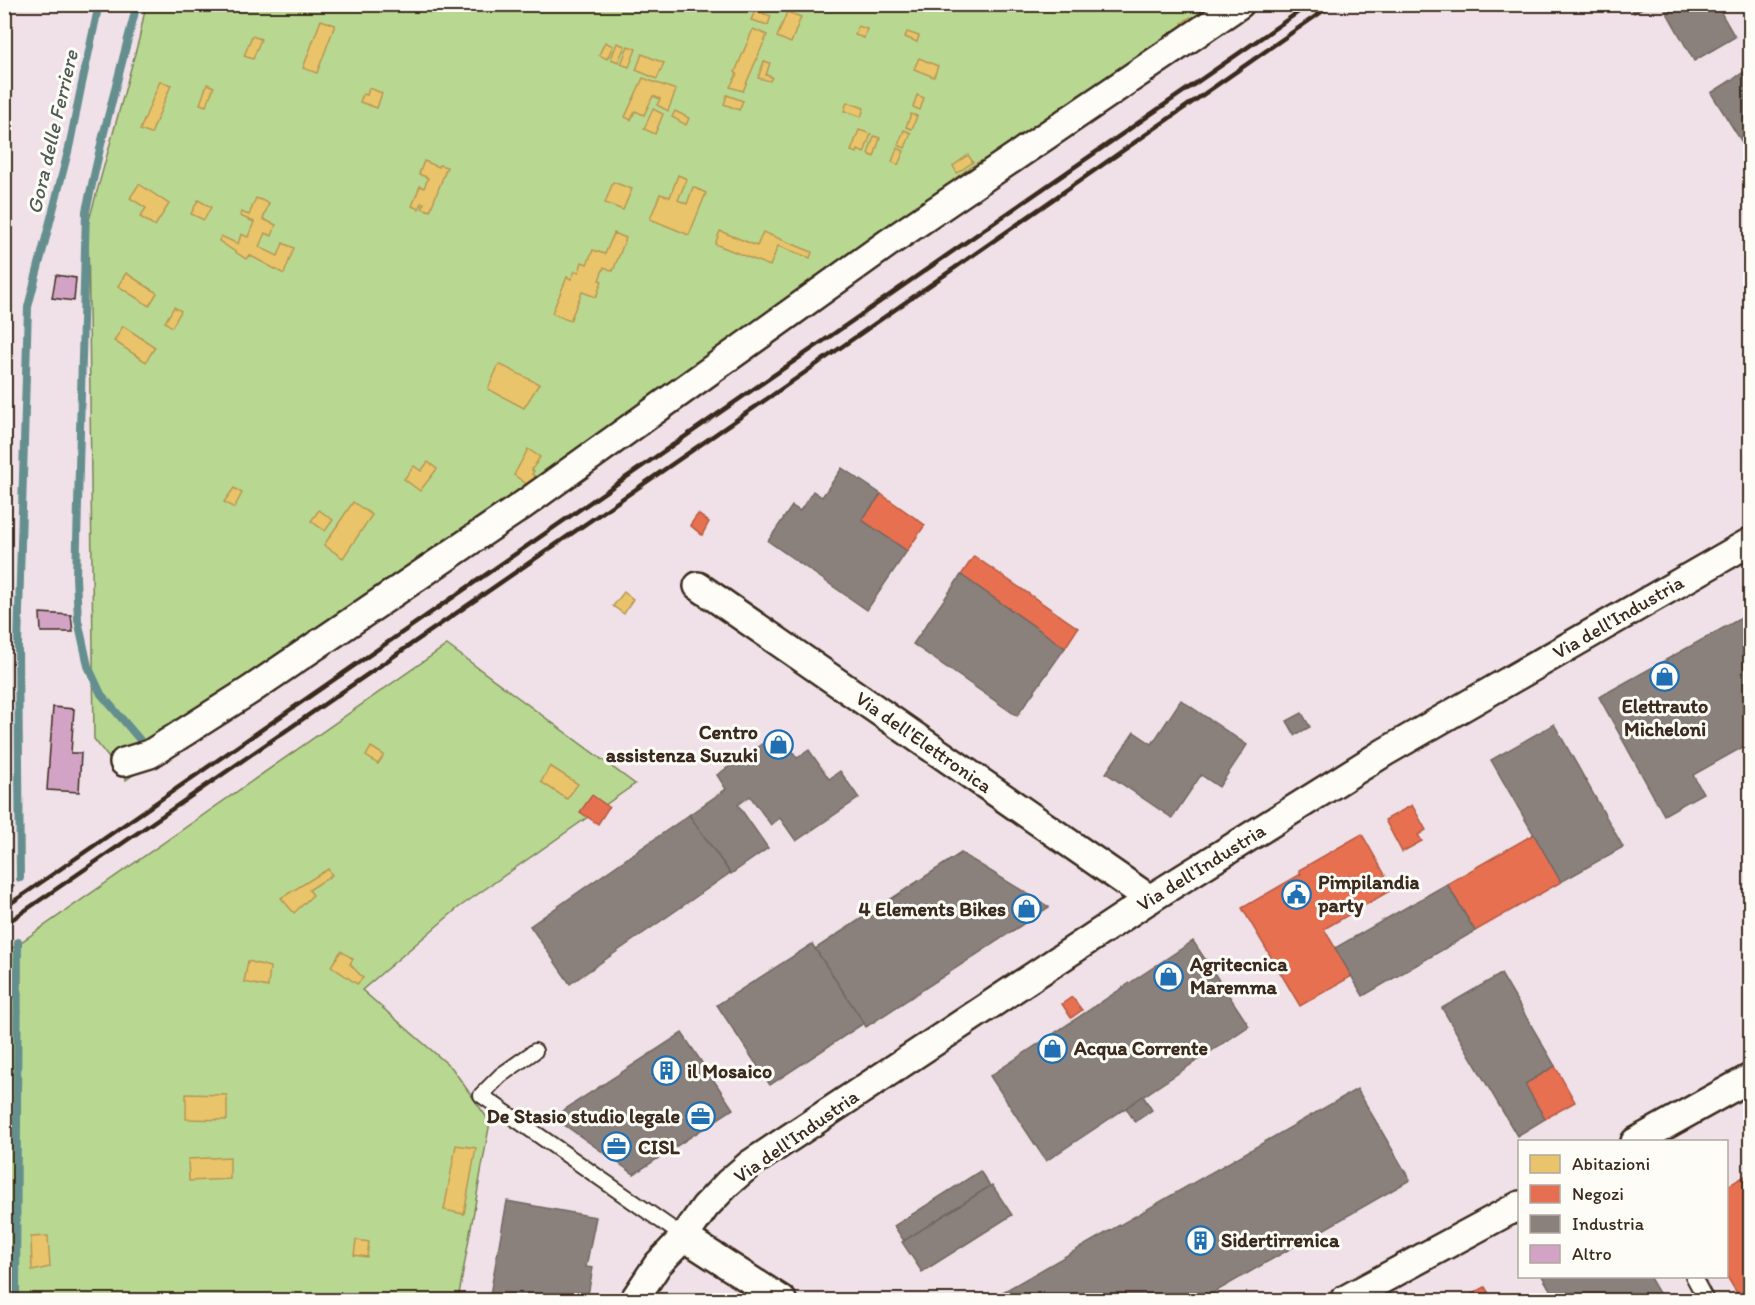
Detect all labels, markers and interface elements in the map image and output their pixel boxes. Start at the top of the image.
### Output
water label: Gora delle Ferriere [21,47,83,216]
street label: Via dell'Industria [1548,570,1688,664]
shop icon: Elettrauto Micheloni [1649,660,1681,692]
street label: Via dell'Elettronica [851,686,997,798]
place label: Elettrauto Micheloni [1622,694,1708,741]
place label: Centro assistenza Suzuki [606,720,758,767]
shop icon: Centro assistenza Suzuki [763,728,795,760]
street label: Via dell'Industria [1132,818,1270,916]
place label: Pimpilandia party [1317,870,1419,918]
public building icon: Pimpilandia party [1281,878,1313,910]
shop icon: 4 Elements Bikes [1011,893,1043,925]
place label: 4 Elements Bikes [859,897,1006,921]
place label: Agritecnica Maremma [1189,952,1288,999]
shop icon: Agritecnica Maremma [1153,960,1185,992]
shop icon: Acqua Corrente [1037,1032,1069,1064]
place label: Acqua Corrente [1073,1036,1208,1061]
building icon: il Mosaico [650,1055,682,1087]
place label: il Mosaico [687,1059,772,1083]
street label: Via dell'Industria [729,1084,864,1188]
office icon: De Stasio studio legale [685,1100,717,1132]
place label: De Stasio studio legale [486,1104,680,1129]
office icon: CISL [601,1131,633,1163]
place label: CISL [638,1135,681,1159]
legend [1518,1140,1728,1278]
text: Abitazioni [1572,1153,1650,1175]
text: Negozi [1572,1183,1624,1205]
text: Industria [1572,1213,1645,1235]
building icon: Sidertirrenica [1184,1224,1216,1256]
place label: Sidertirrenica [1221,1228,1340,1252]
text: Altro [1572,1243,1612,1265]

